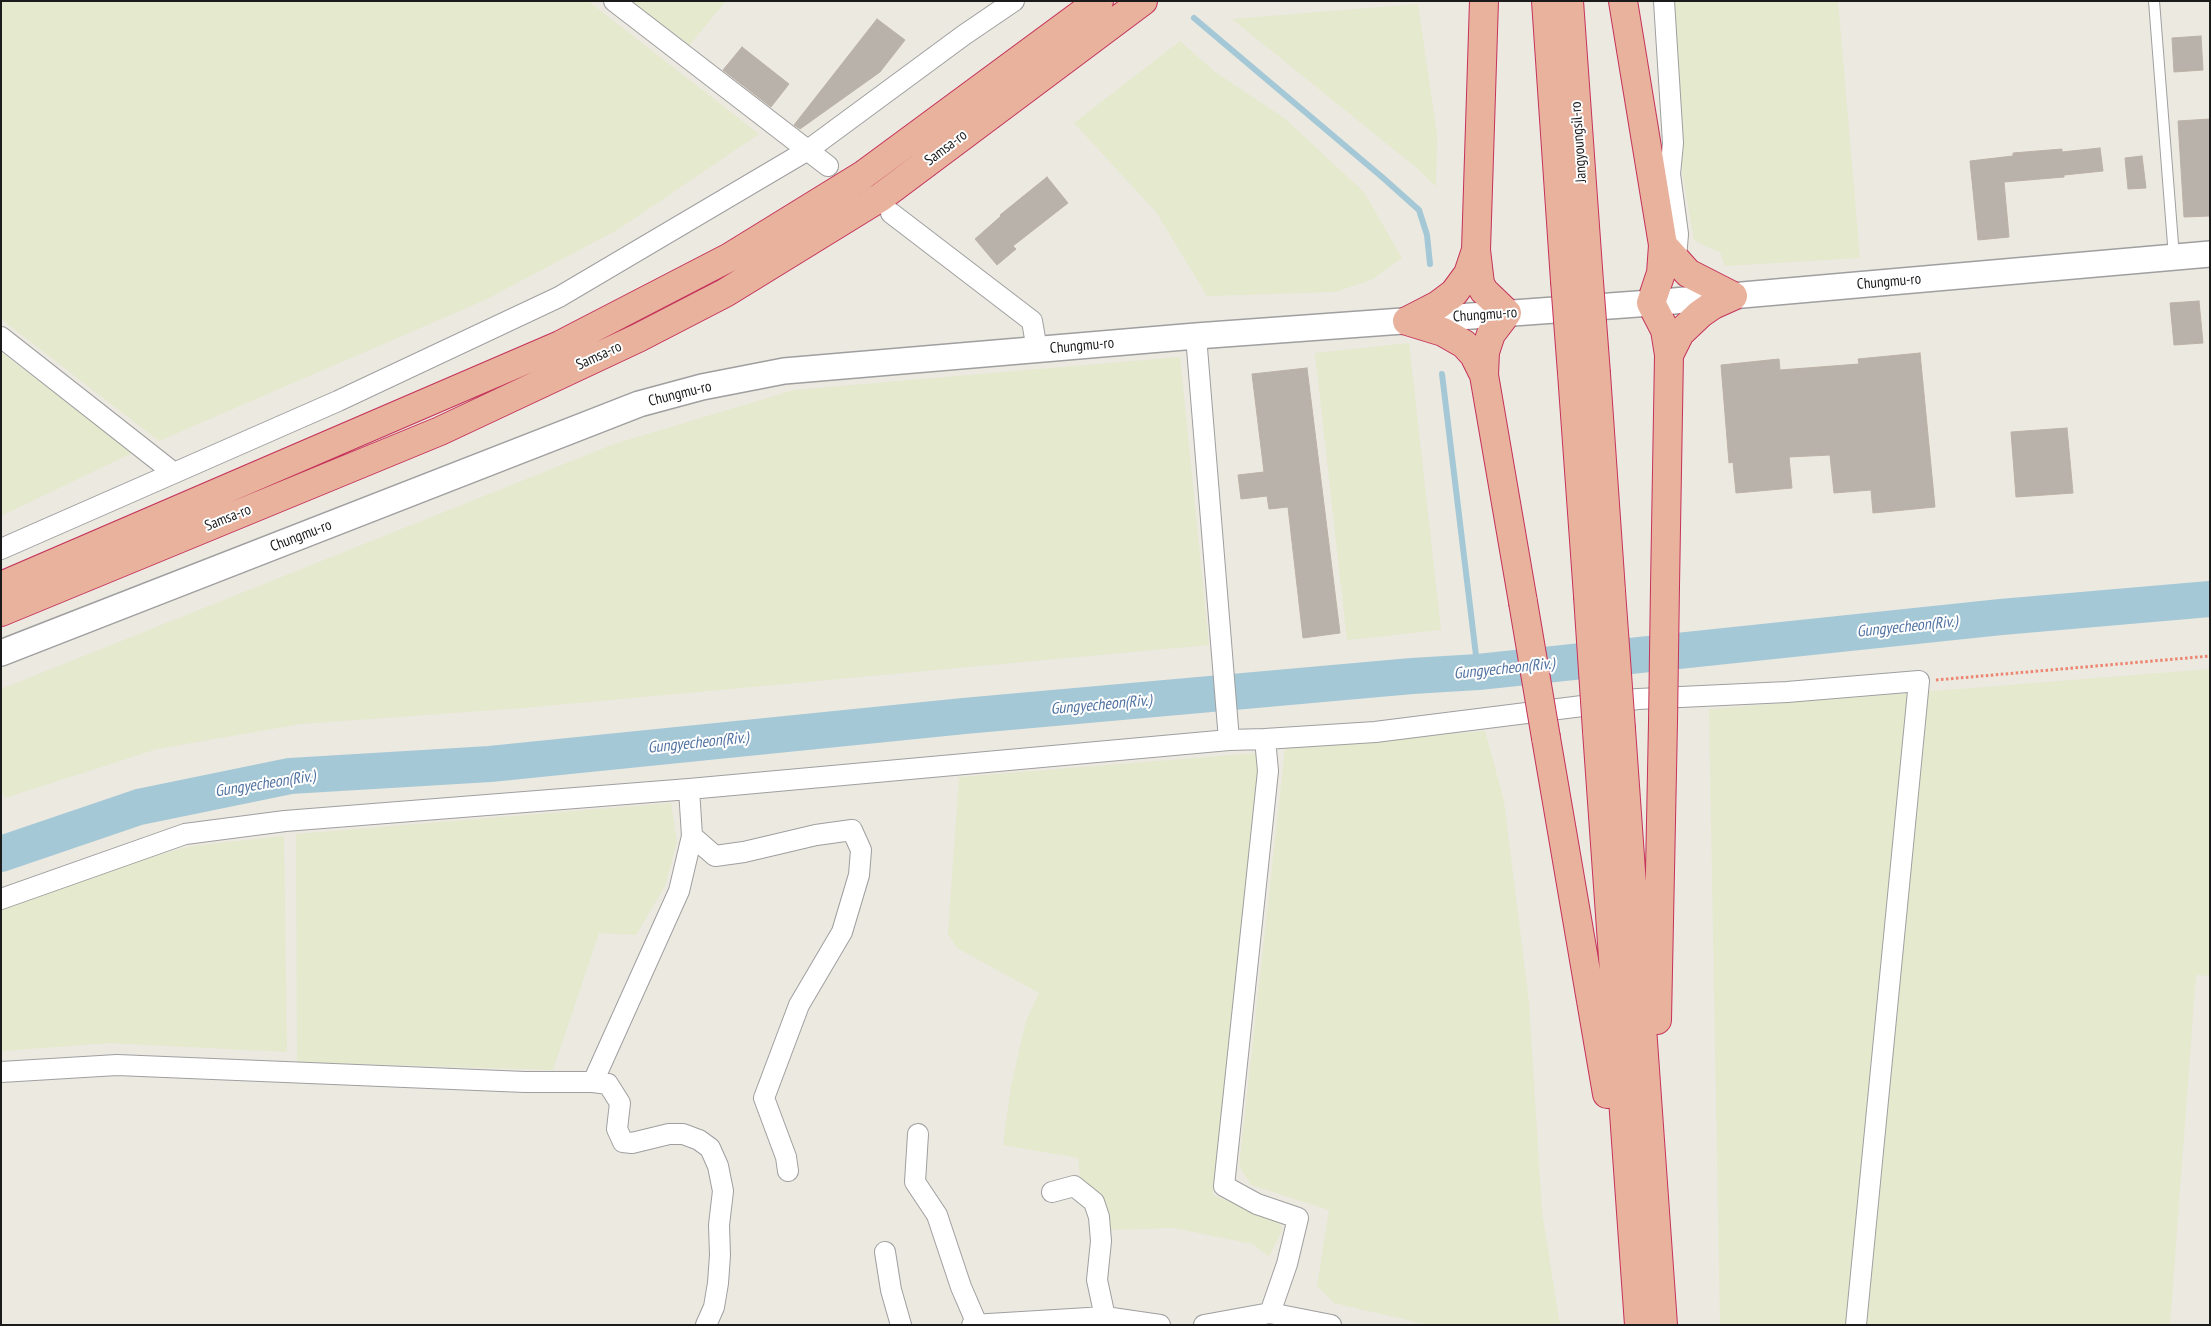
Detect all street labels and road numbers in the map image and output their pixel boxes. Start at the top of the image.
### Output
street label: Jangyoungsil-ro [1567,101,1591,183]
street label: Samsa-ro [921,126,971,170]
street label: Chungmu-ro [1856,270,1922,294]
street label: Chungmu-ro [1452,304,1518,326]
street label: Chungmu-ro [1049,334,1115,358]
street label: Samsa-ro [573,338,625,374]
street label: Chungmu-ro [647,377,713,411]
street label: Samsa-ro [202,501,254,535]
street label: Chungmu-ro [268,516,334,556]

